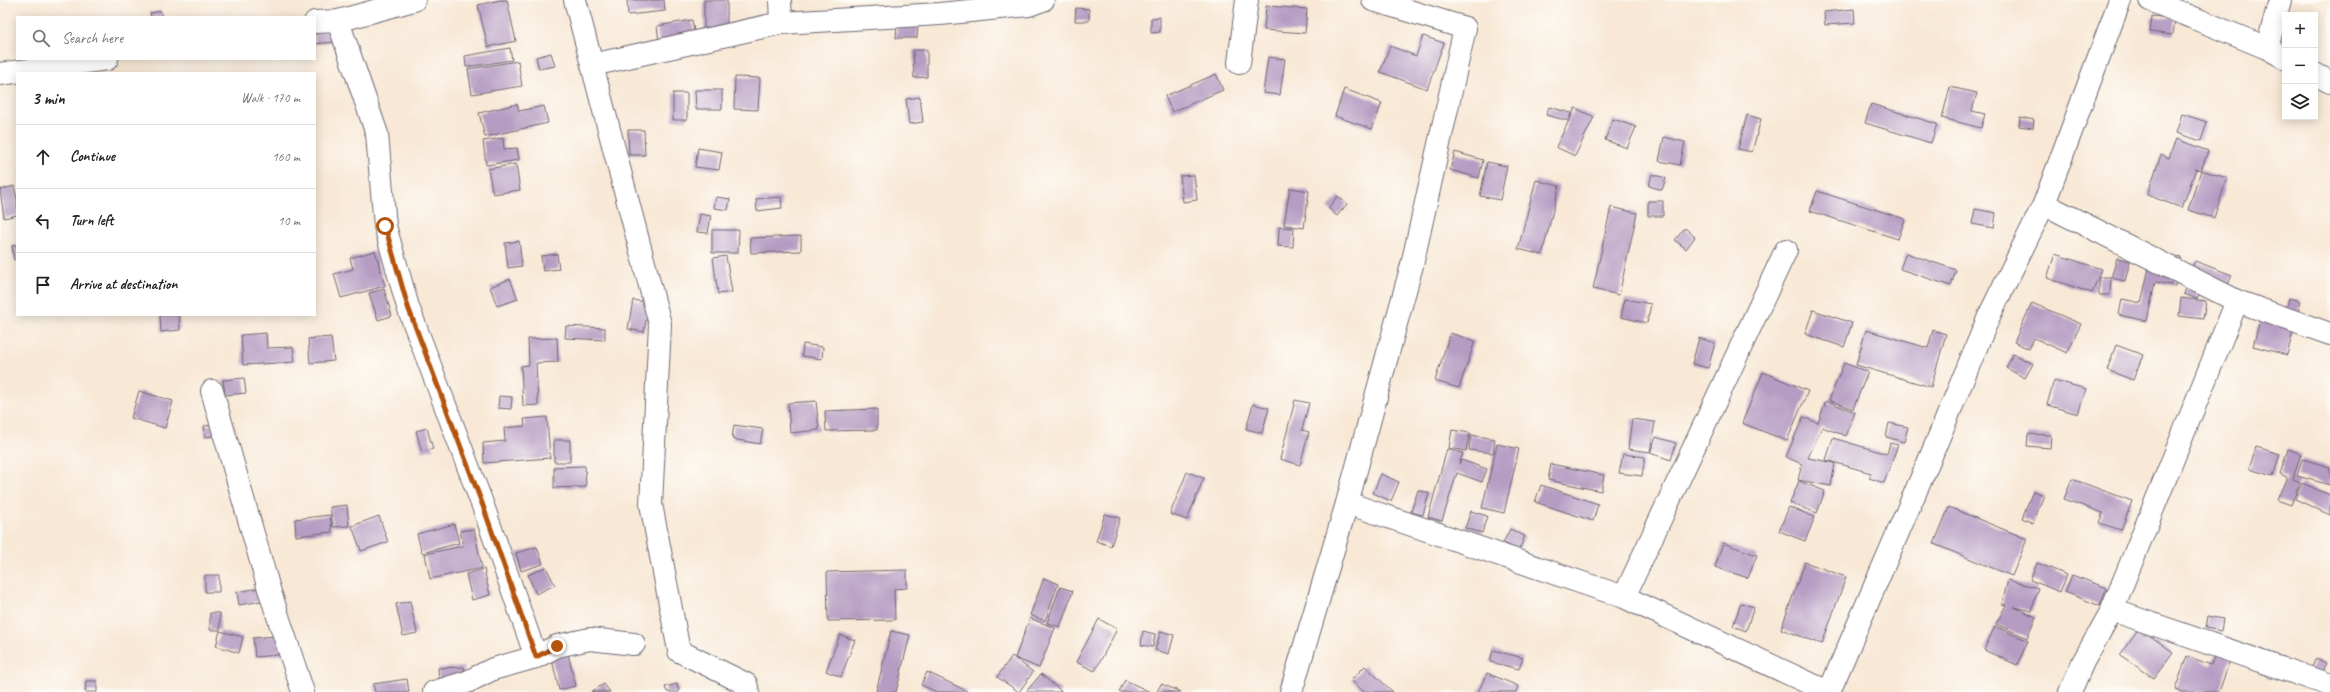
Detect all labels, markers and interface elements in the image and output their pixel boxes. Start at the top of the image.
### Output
map controls [2282,12,2318,120]
button: + [2282,12,2318,48]
search box [16,16,316,60]
icon: search [30,27,52,49]
text: Search here [62,29,123,48]
button: − [2282,48,2318,84]
button: layers [2282,84,2318,120]
text: 3 min [32,88,65,109]
text: Walk · 170 m [241,90,300,106]
icon: ahead [32,146,54,168]
text: Continue [70,147,115,166]
text: 160 m [272,149,300,165]
icon: left [32,210,54,232]
text: Turn left [70,211,113,230]
text: 10 m [278,213,300,229]
route start [376,217,394,235]
icon: arrive [32,274,54,296]
text: Arrive at destination [70,275,177,294]
route end [548,637,566,655]

